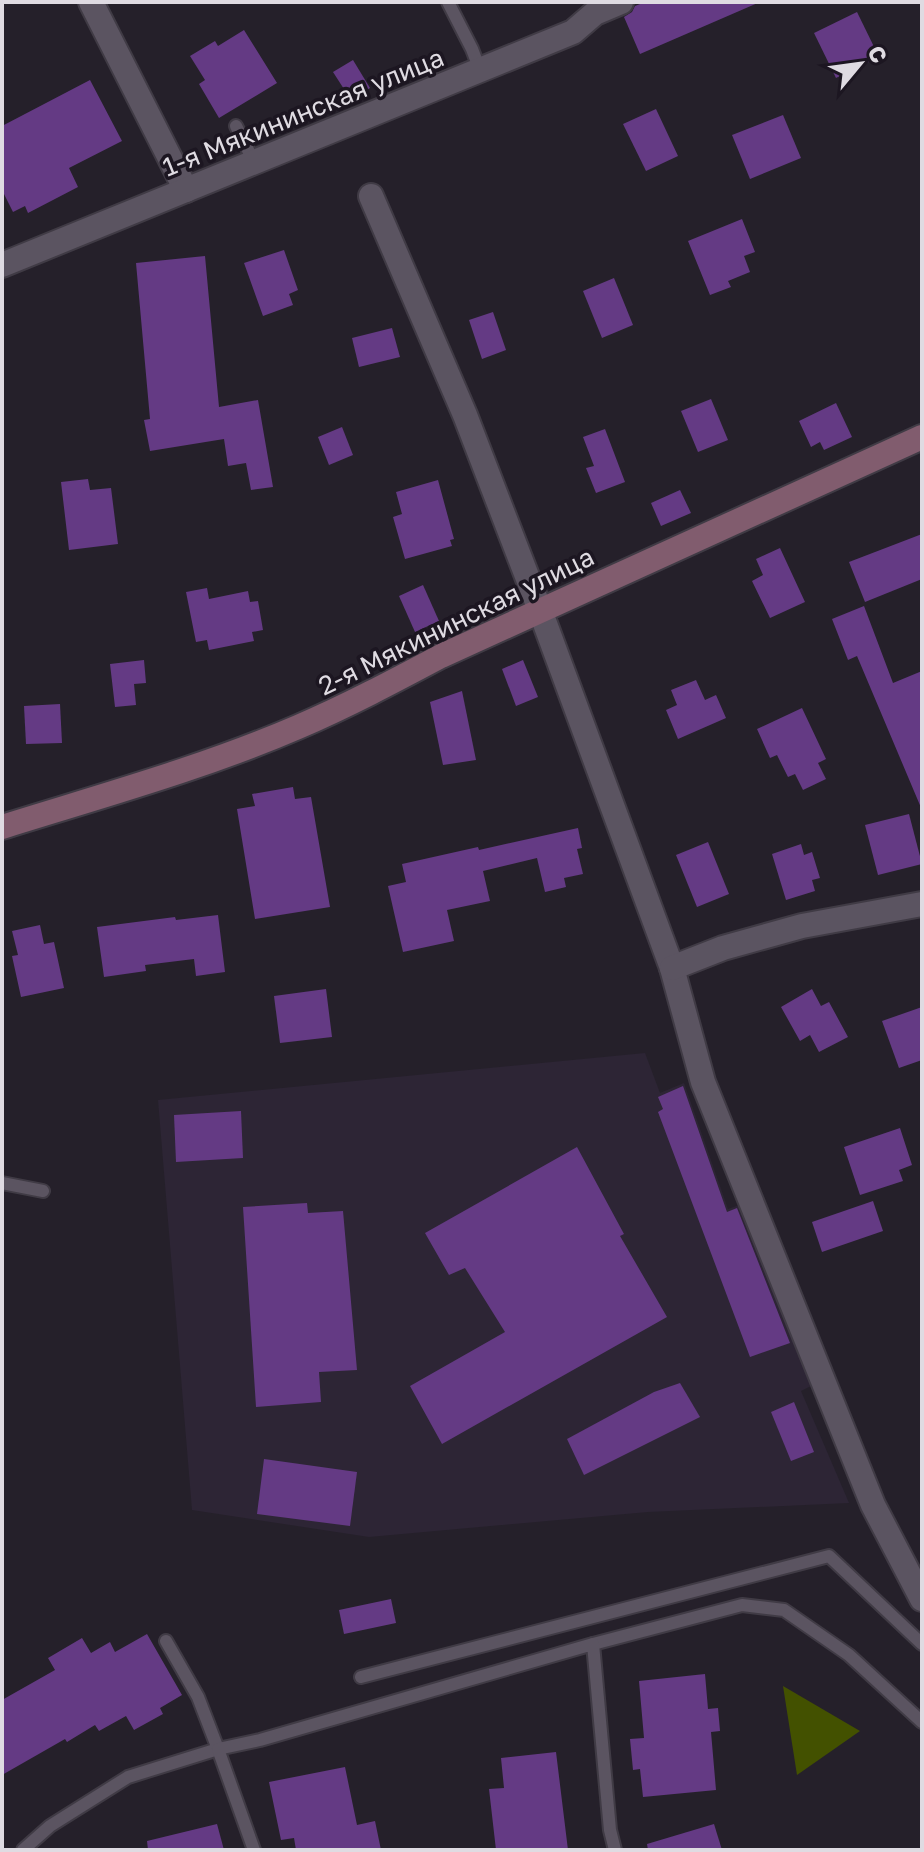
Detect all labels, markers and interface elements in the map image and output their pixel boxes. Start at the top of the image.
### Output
north arrow [820,24,900,104]
street label: 1-я Мякининская улица [158,41,448,183]
text: С [862,41,894,67]
street label: 2-я Мякининская улица [313,541,599,701]

